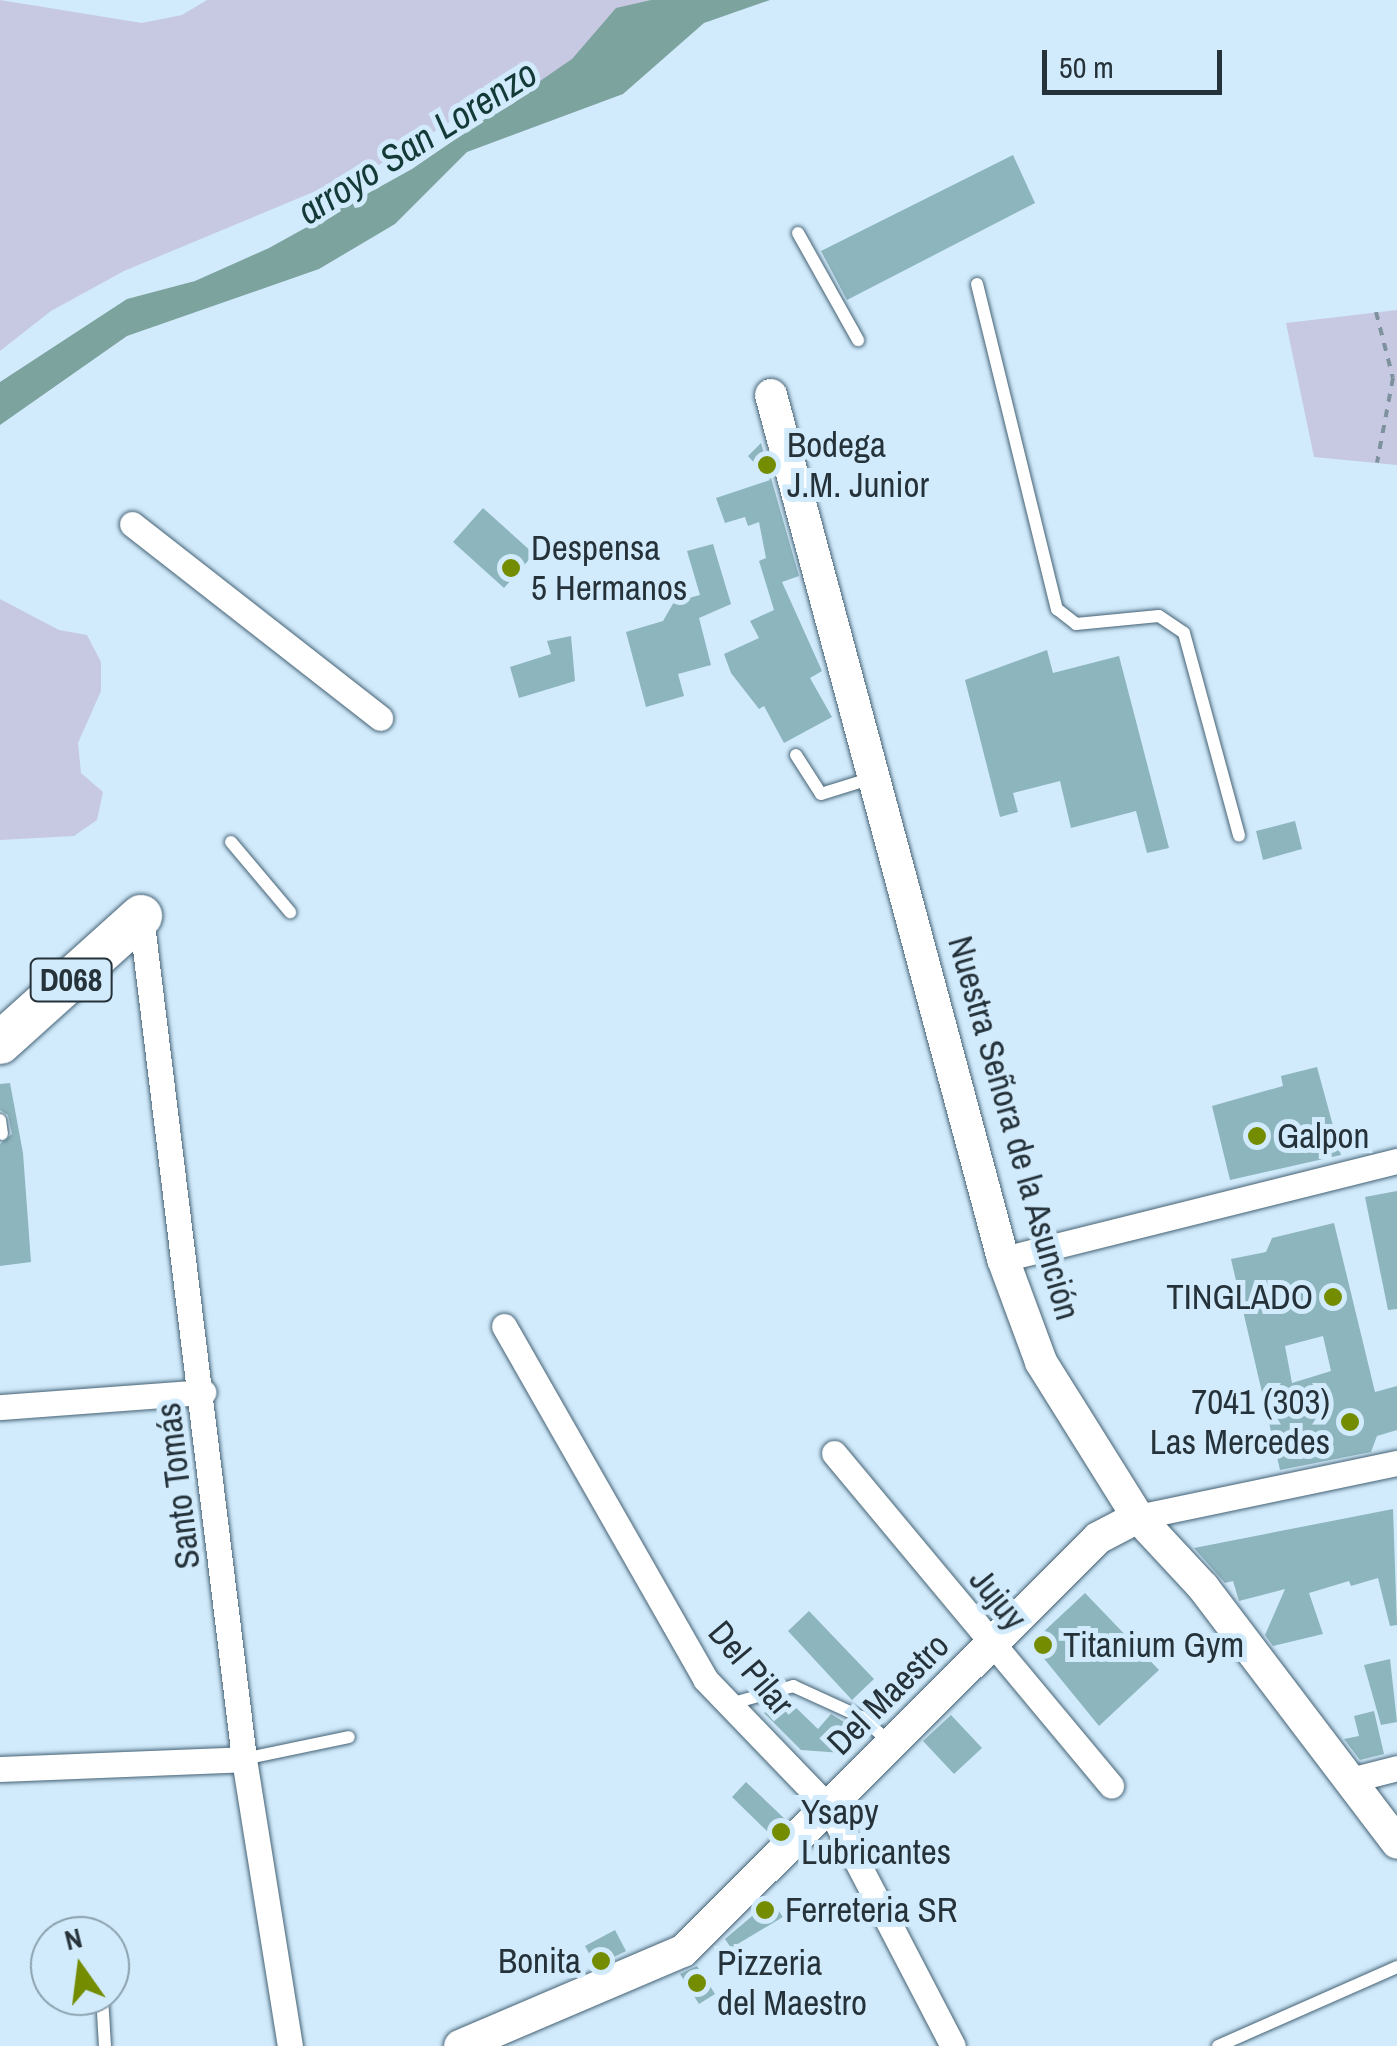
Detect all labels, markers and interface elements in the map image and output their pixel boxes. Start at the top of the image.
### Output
scale bar [1047,30,1227,92]
text: 50 m [1059,47,1114,87]
water label: arroyo San Lorenzo [289,50,545,234]
place label: Bodega J.M. Junior [787,424,929,506]
marker: Bodega J.M. Junior [756,454,778,476]
place label: Despensa 5 Hermanos [531,527,687,609]
marker: Despensa 5 Hermanos [500,557,522,579]
street label: Nuestra Señora de la Asunción [939,931,1089,1325]
road number: D068 [28,953,114,1007]
place label: Galpon [1277,1115,1370,1157]
marker: Galpon [1246,1125,1268,1147]
place label: TINGLADO [1166,1276,1313,1318]
marker: TINGLADO [1322,1286,1344,1308]
place label: 7041 (303) Las Mercedes [1150,1381,1330,1463]
street label: Santo Tomás [147,1400,209,1572]
marker: 7041 (303) Las Mercedes [1339,1411,1361,1433]
street label: Jujuy [961,1560,1035,1638]
street label: Del Pilar [700,1612,802,1724]
street label: Del Maestro [818,1624,958,1764]
place label: Titanium Gym [1063,1624,1244,1666]
marker: Titanium Gym [1032,1634,1054,1656]
place label: Ysapy Lubricantes [801,1791,951,1873]
marker: Ysapy Lubricantes [770,1821,792,1843]
place label: Ferreteria SR [785,1889,957,1931]
marker: Ferreteria SR [754,1899,776,1921]
north arrow [30,1916,130,2016]
text: N [61,1918,86,1959]
place label: Bonita [498,1940,581,1982]
place label: Pizzeria del Maestro [717,1942,867,2024]
marker: Bonita [590,1950,612,1972]
marker: Pizzeria del Maestro [686,1972,708,1994]

